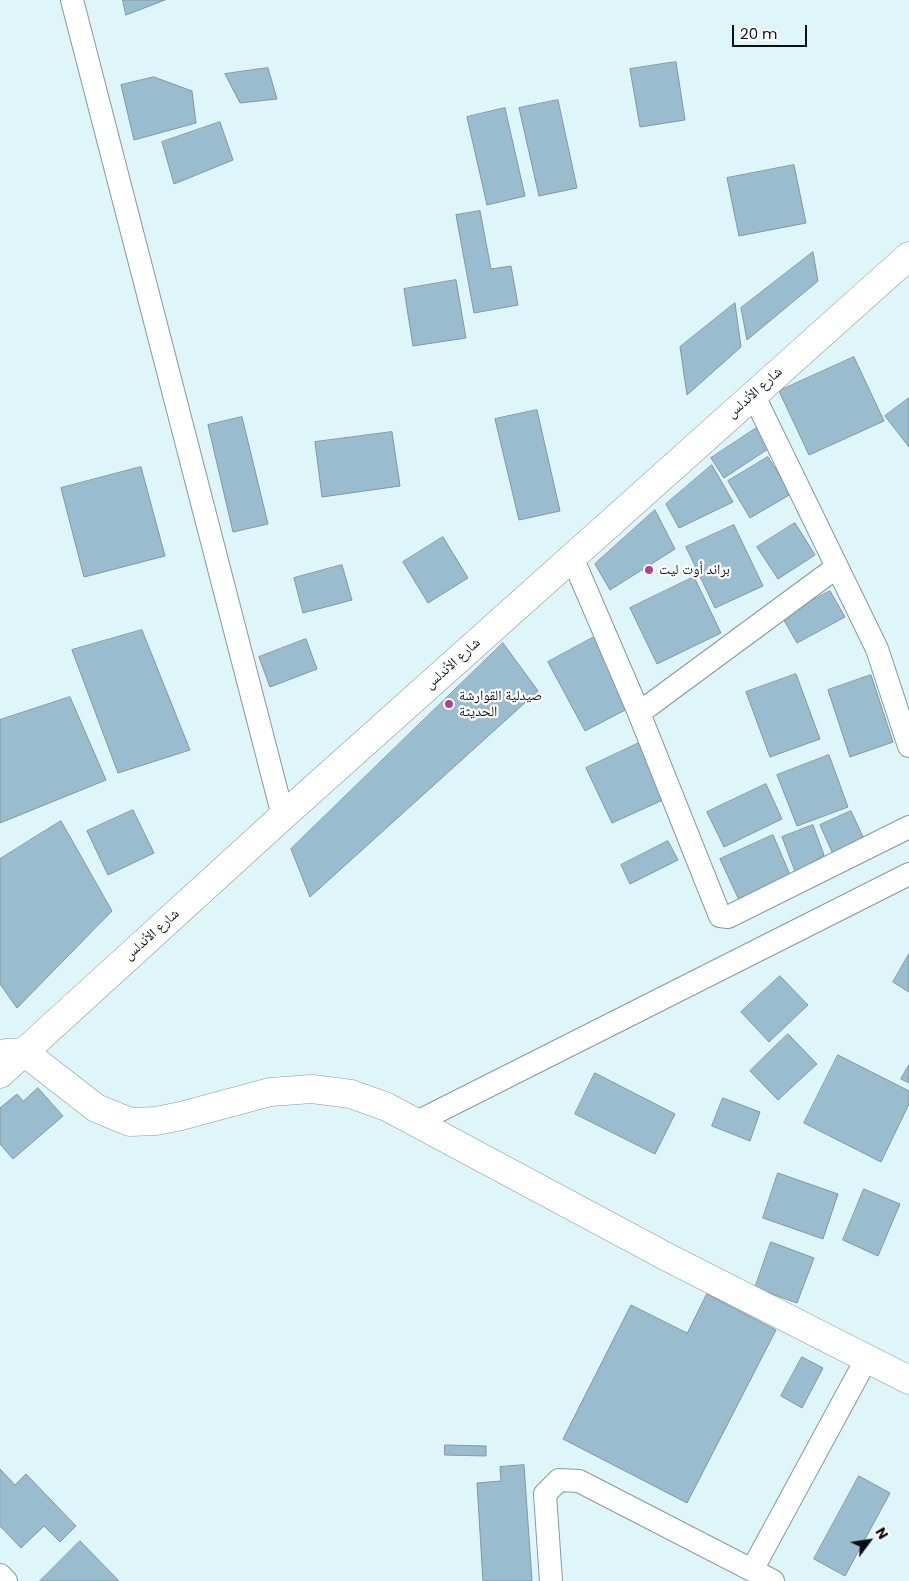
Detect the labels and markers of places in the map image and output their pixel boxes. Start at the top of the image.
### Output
place label: براند أوت ليت [659,562,730,578]
marker: براند أوت ليت [643,564,655,576]
place label: صيدلية القوارشة الحديثة [459,688,542,720]
marker: صيدلية القوارشة الحديثة [443,698,455,710]

